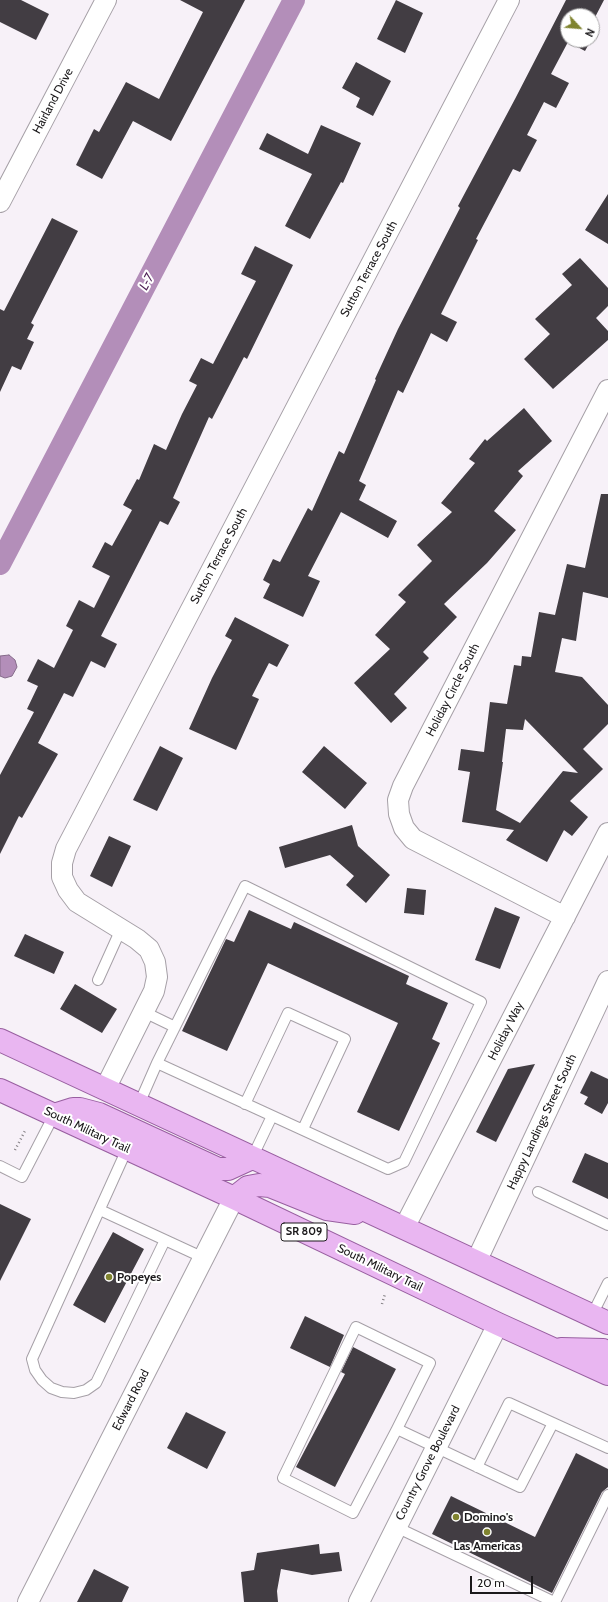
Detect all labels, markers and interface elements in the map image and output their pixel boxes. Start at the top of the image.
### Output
north arrow [560,8,600,48]
text: N [582,26,598,39]
street label: Hairland Drive [30,66,76,136]
street label: Sutton Terrace South [338,218,400,320]
water label: L-7 [136,271,158,293]
street label: Sutton Terrace South [188,505,250,607]
street label: Holiday Circle South [423,641,483,739]
street label: Holiday Way [485,999,527,1063]
street label: Happy Landings Street South [504,1052,580,1192]
street label: South Military Trail [42,1104,132,1156]
road number: SR 809 [281,1223,327,1241]
street label: South Military Trail [335,1241,425,1295]
place label: Popeyes [117,1270,161,1284]
marker: Popeyes [104,1272,114,1282]
street label: Edward Road [109,1367,153,1433]
street label: Country Grove Boulevard [393,1403,463,1523]
place label: Domino's [464,1510,513,1524]
marker: Domino's [451,1512,461,1522]
marker: Las Americas [482,1527,492,1537]
place label: Las Americas [453,1539,521,1553]
scale bar [472,1568,535,1594]
text: 20 m [477,1575,505,1590]

